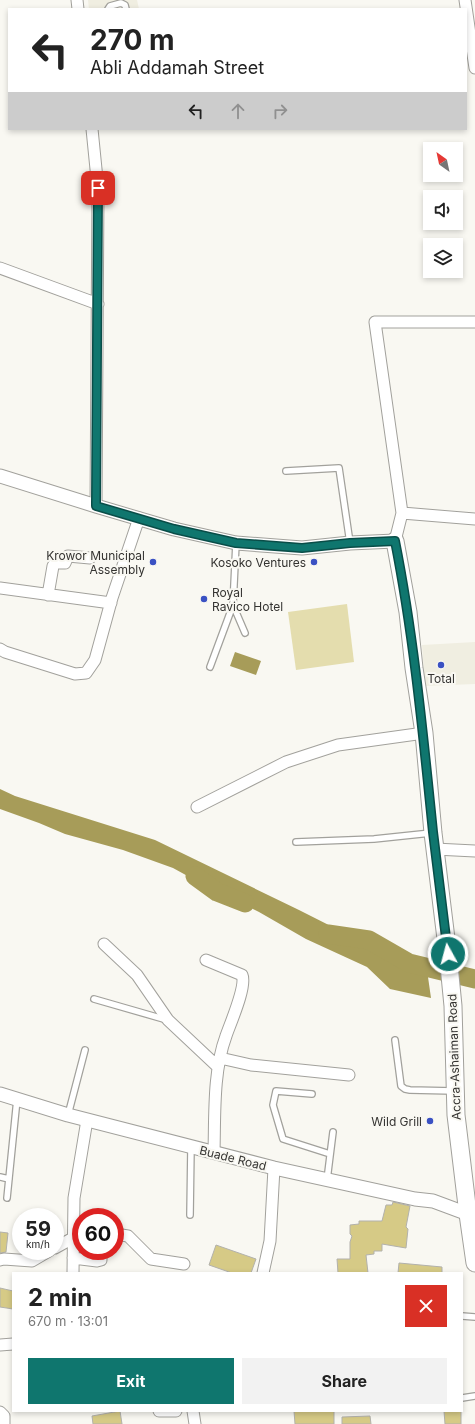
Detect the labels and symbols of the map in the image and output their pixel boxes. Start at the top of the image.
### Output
north arrow [423,142,463,182]
pin [81,171,115,205]
place label: Krowor Municipal Assembly [46,548,145,577]
place label: Kosoko Ventures [210,555,306,570]
marker: Krowor Municipal Assembly [148,557,158,567]
marker: Kosoko Ventures [309,557,319,567]
place label: Royal Ravico Hotel [212,585,283,614]
marker: Royal Ravico Hotel [199,594,209,604]
marker: Total [436,660,446,670]
place label: Total [427,671,455,686]
position arrow [427,933,469,975]
street label: Accra-Ashaiman Road [444,994,464,1120]
place label: Wild Grill [371,1114,422,1129]
marker: Wild Grill [425,1116,435,1126]
street label: Buade Road [198,1142,268,1174]
speed limit sign: 60 [72,1208,124,1260]

